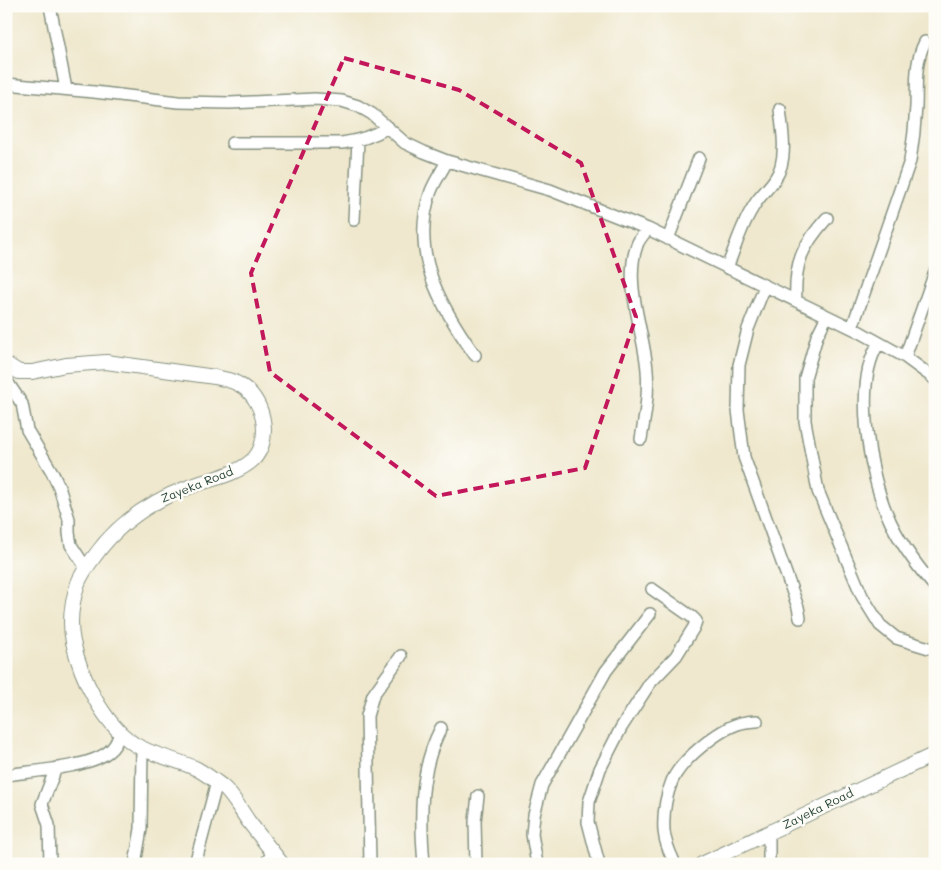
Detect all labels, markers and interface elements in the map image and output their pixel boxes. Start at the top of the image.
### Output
street label: Zayeka Road [158,462,236,506]
street label: Zayeka Road [780,784,856,832]

